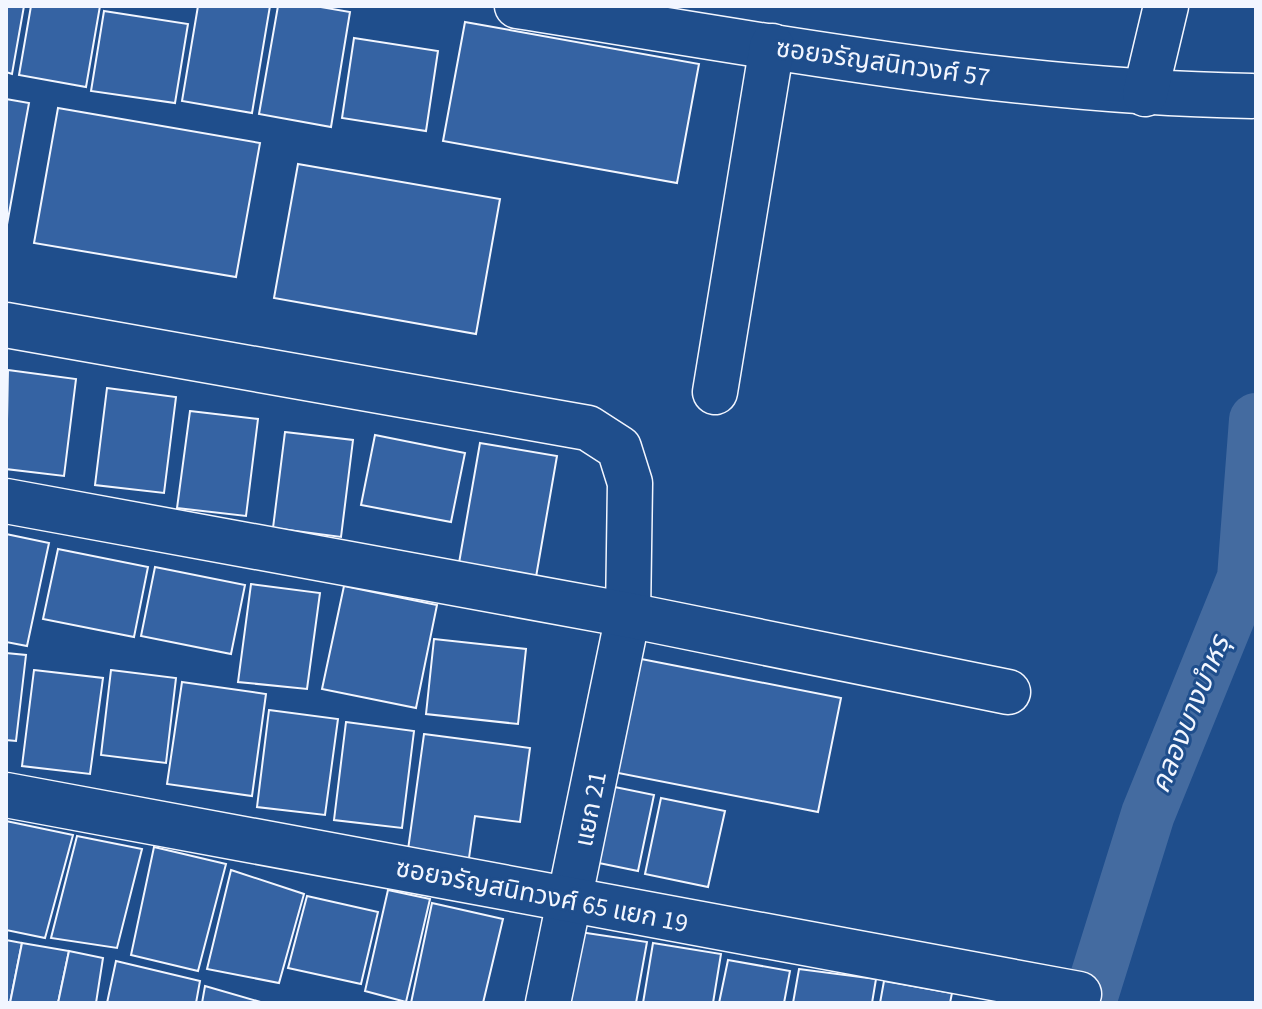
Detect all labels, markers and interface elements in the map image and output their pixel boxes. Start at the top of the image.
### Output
street label: ซอยจรัญสนิทวงศ์ 57 [774,29,992,96]
water label: คลองบางบำหรุ [1140,628,1240,799]
street label: แยก 21 [565,768,616,850]
street label: ซอยจรัญสนิทวงศ์ 65 แยก 19 [393,849,691,942]

